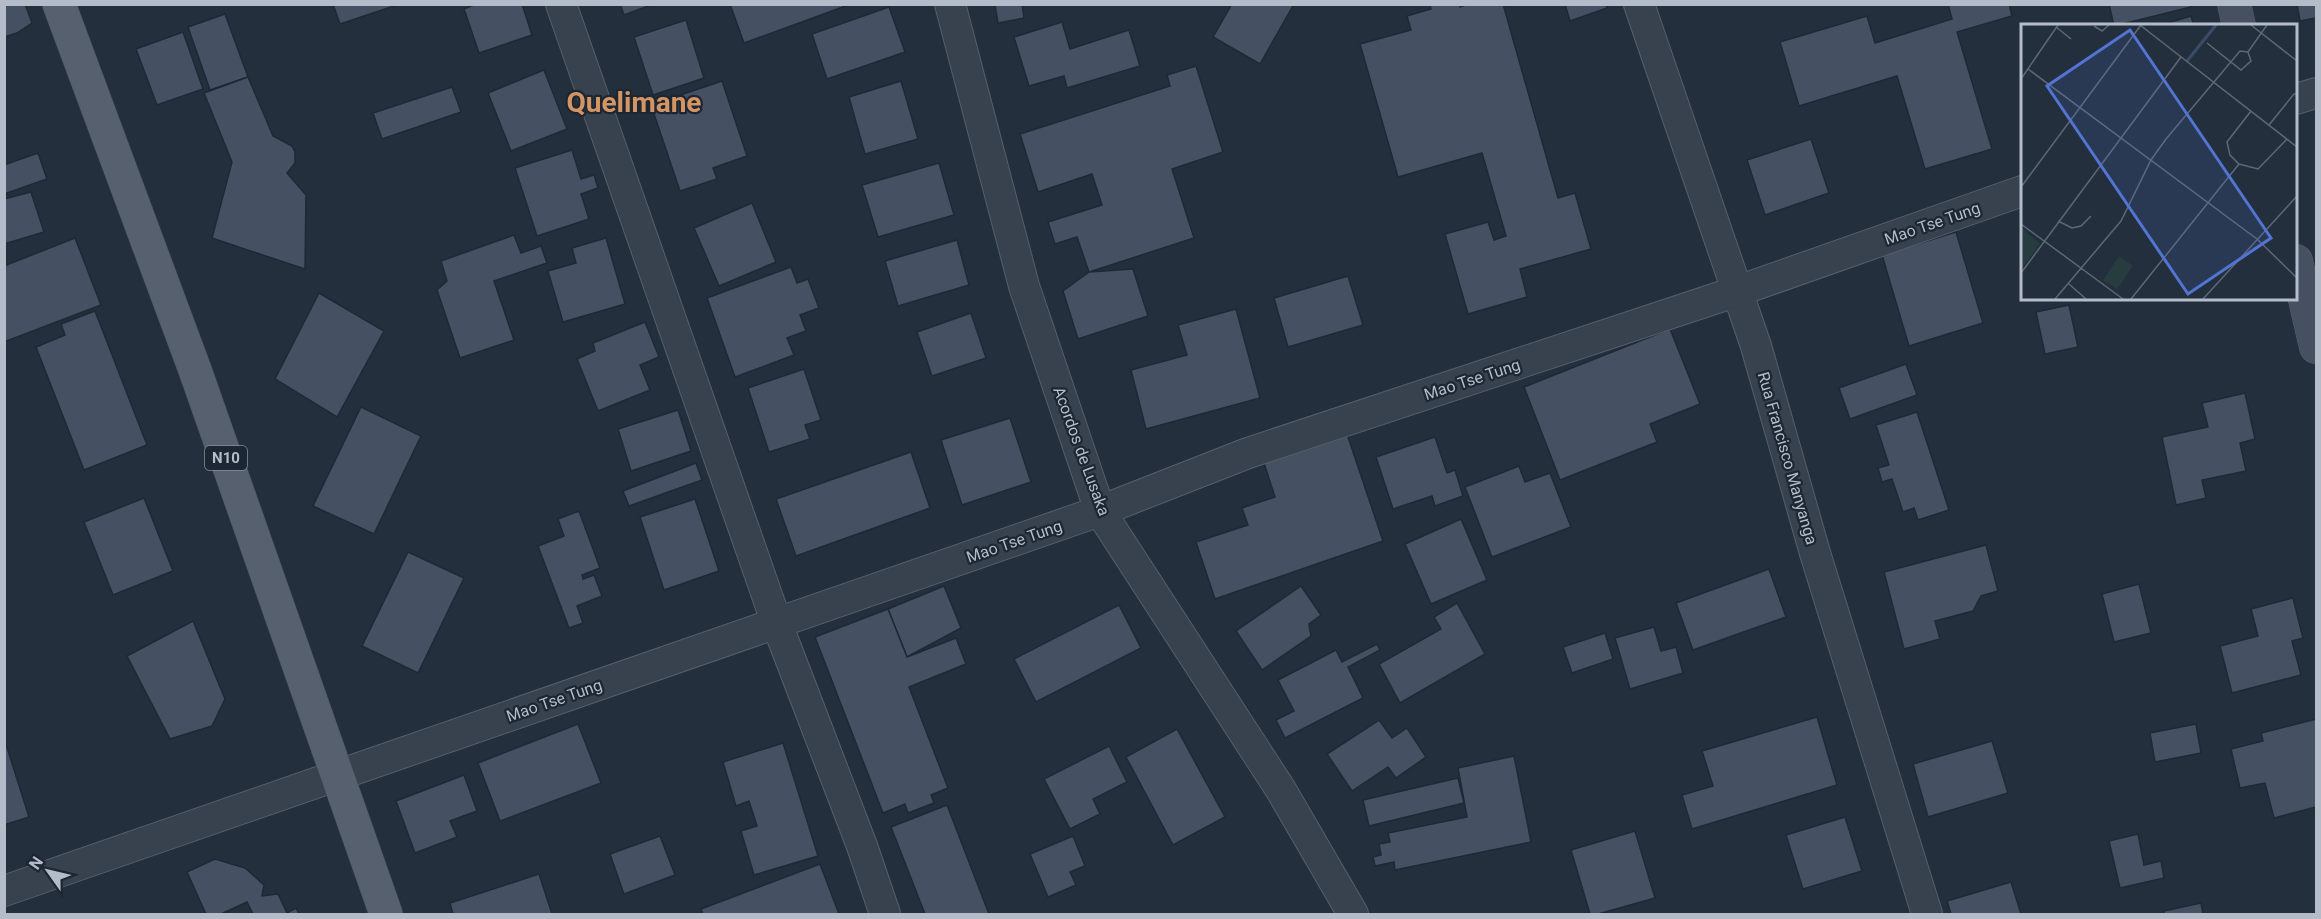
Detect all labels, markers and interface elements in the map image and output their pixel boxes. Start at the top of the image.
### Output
inset map [2021,24,2297,300]
district label: Quelimane [567,86,701,119]
street label: Mao Tse Tung [1882,198,1983,249]
street label: Mao Tse Tung [1422,355,1523,404]
street label: Rua Francisco Manyanga [1754,370,1821,547]
street label: Acordos de Lusaka [1049,384,1114,518]
road number: N10 [205,446,247,470]
street label: Mao Tse Tung [964,516,1065,567]
street label: Mao Tse Tung [504,675,605,726]
north arrow [18,841,78,901]
text: N [25,853,47,873]

